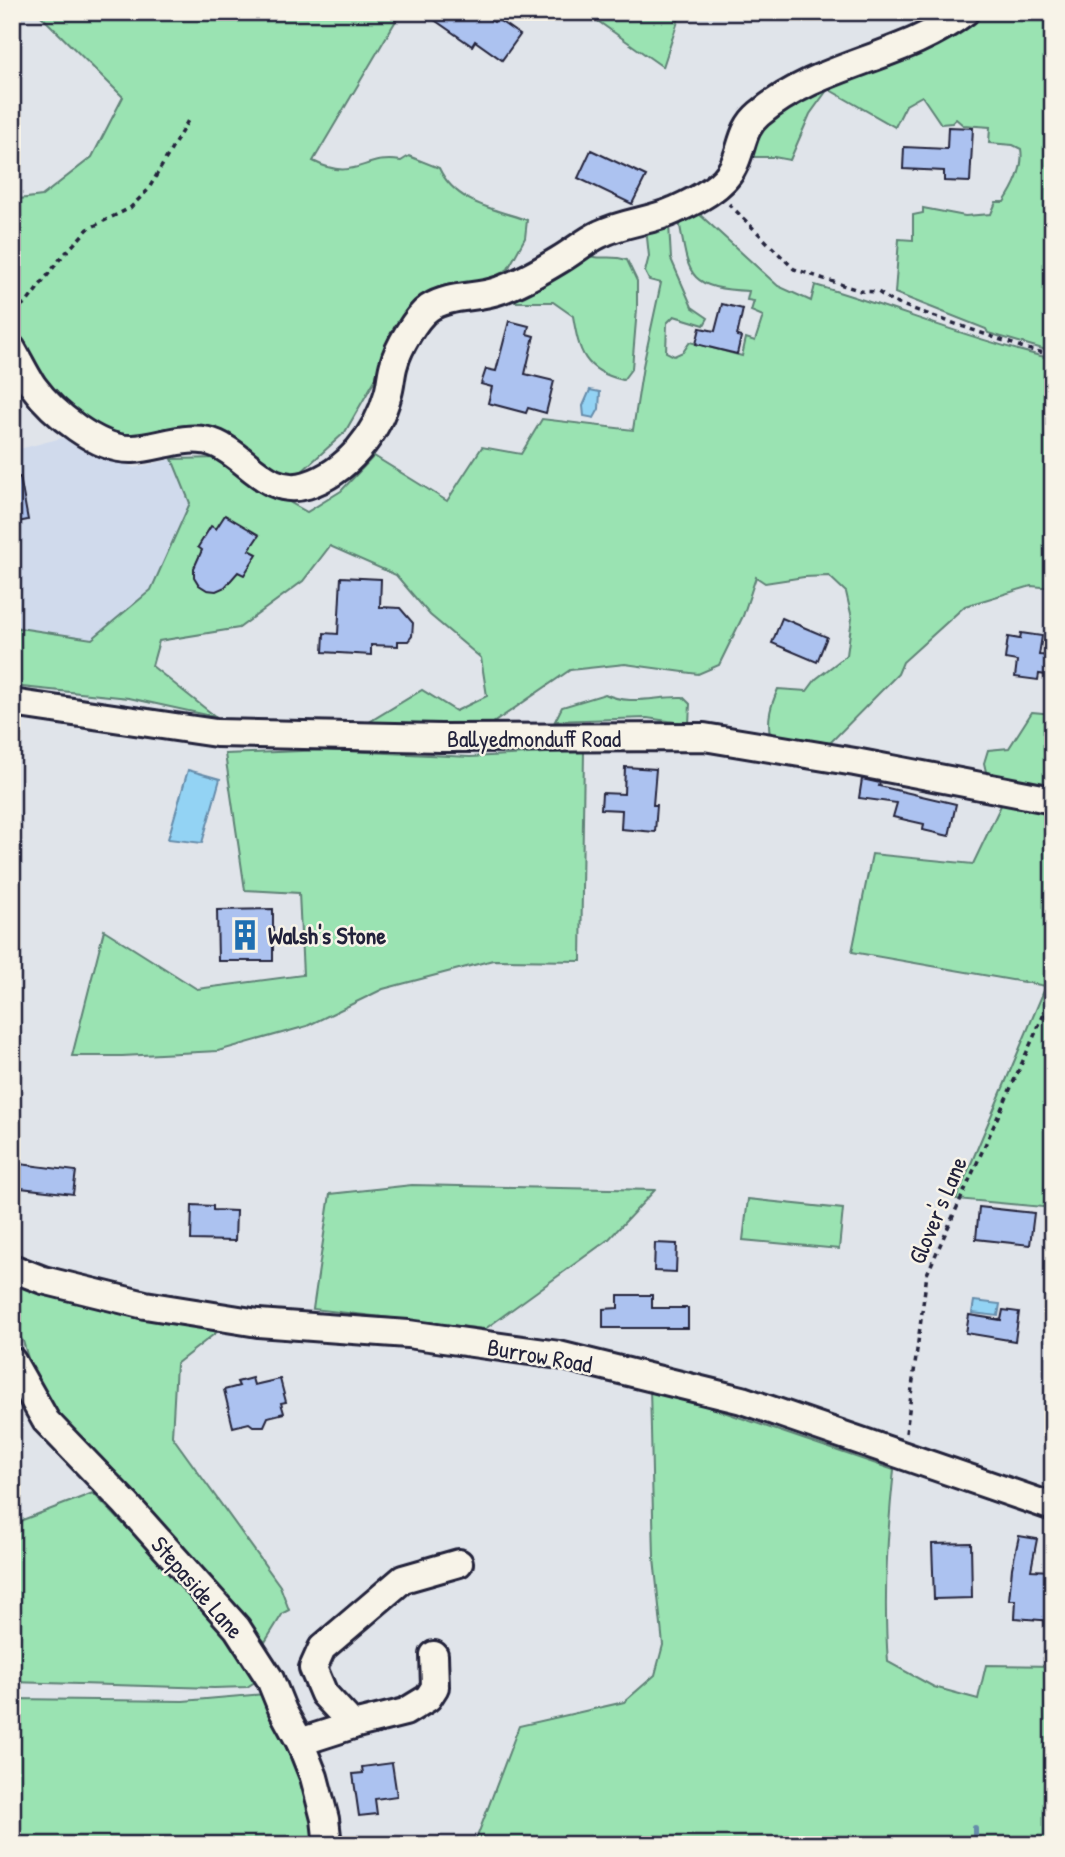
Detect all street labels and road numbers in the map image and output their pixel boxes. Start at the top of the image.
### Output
street label: Ballyedmonduff Road [447,722,621,754]
street label: Glover's Lane [900,1151,974,1268]
street label: Burrow Road [485,1330,595,1380]
street label: Stepaside Lane [144,1529,252,1645]

